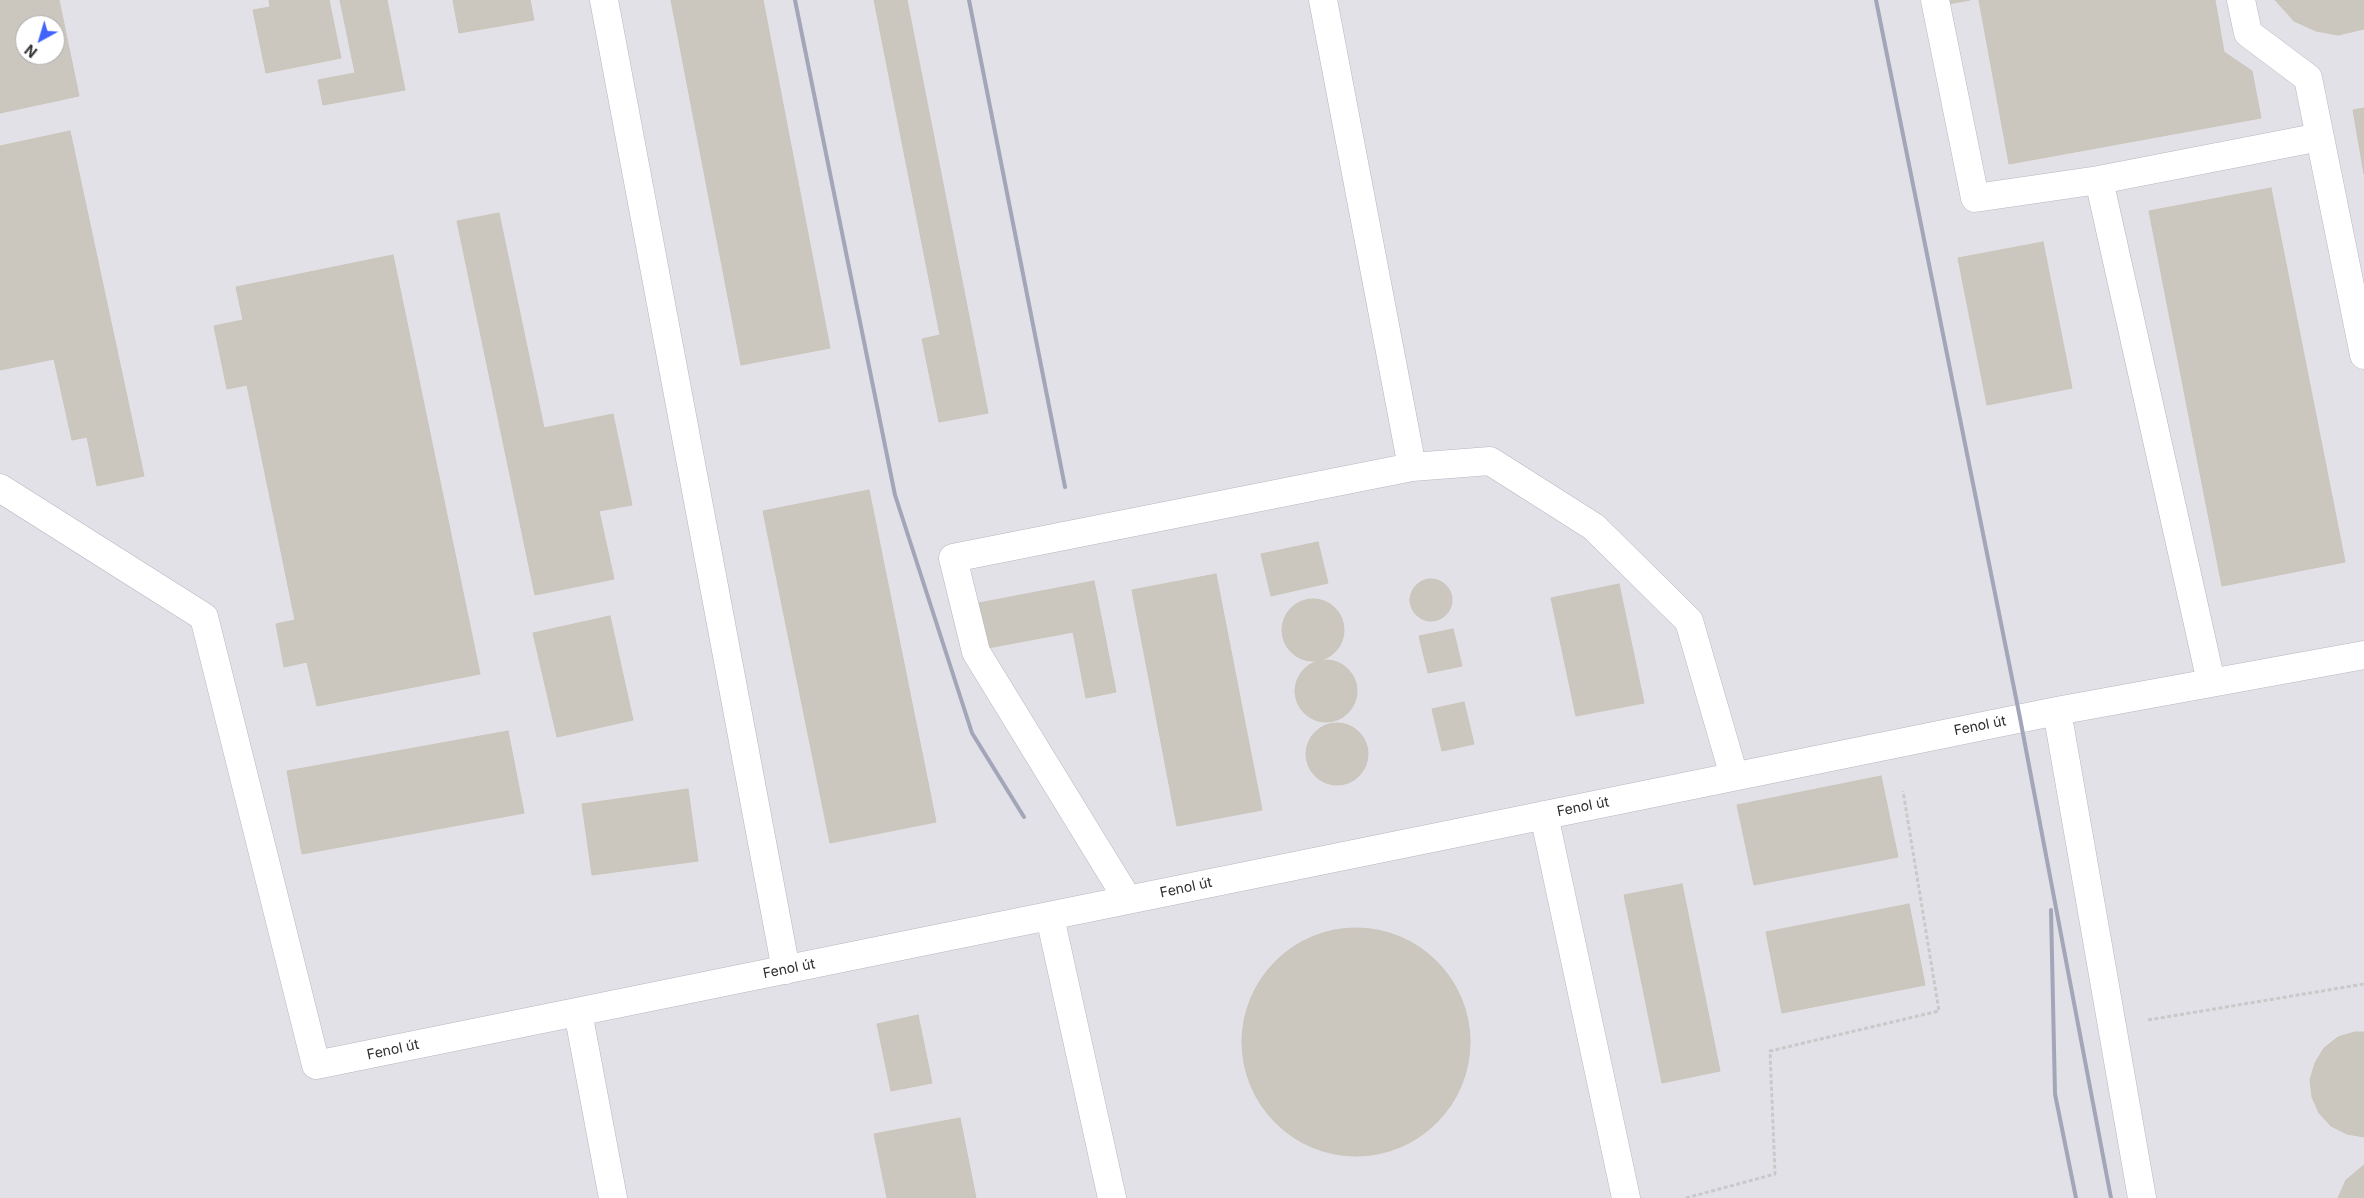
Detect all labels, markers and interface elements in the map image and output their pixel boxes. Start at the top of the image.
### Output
north arrow [15,15,65,65]
text: N [21,41,40,61]
street label: Fenol út [1953,713,2007,739]
street label: Fenol út [1556,794,1610,820]
street label: Fenol út [1158,874,1214,902]
street label: Fenol út [762,956,816,982]
street label: Fenol út [365,1036,421,1064]

